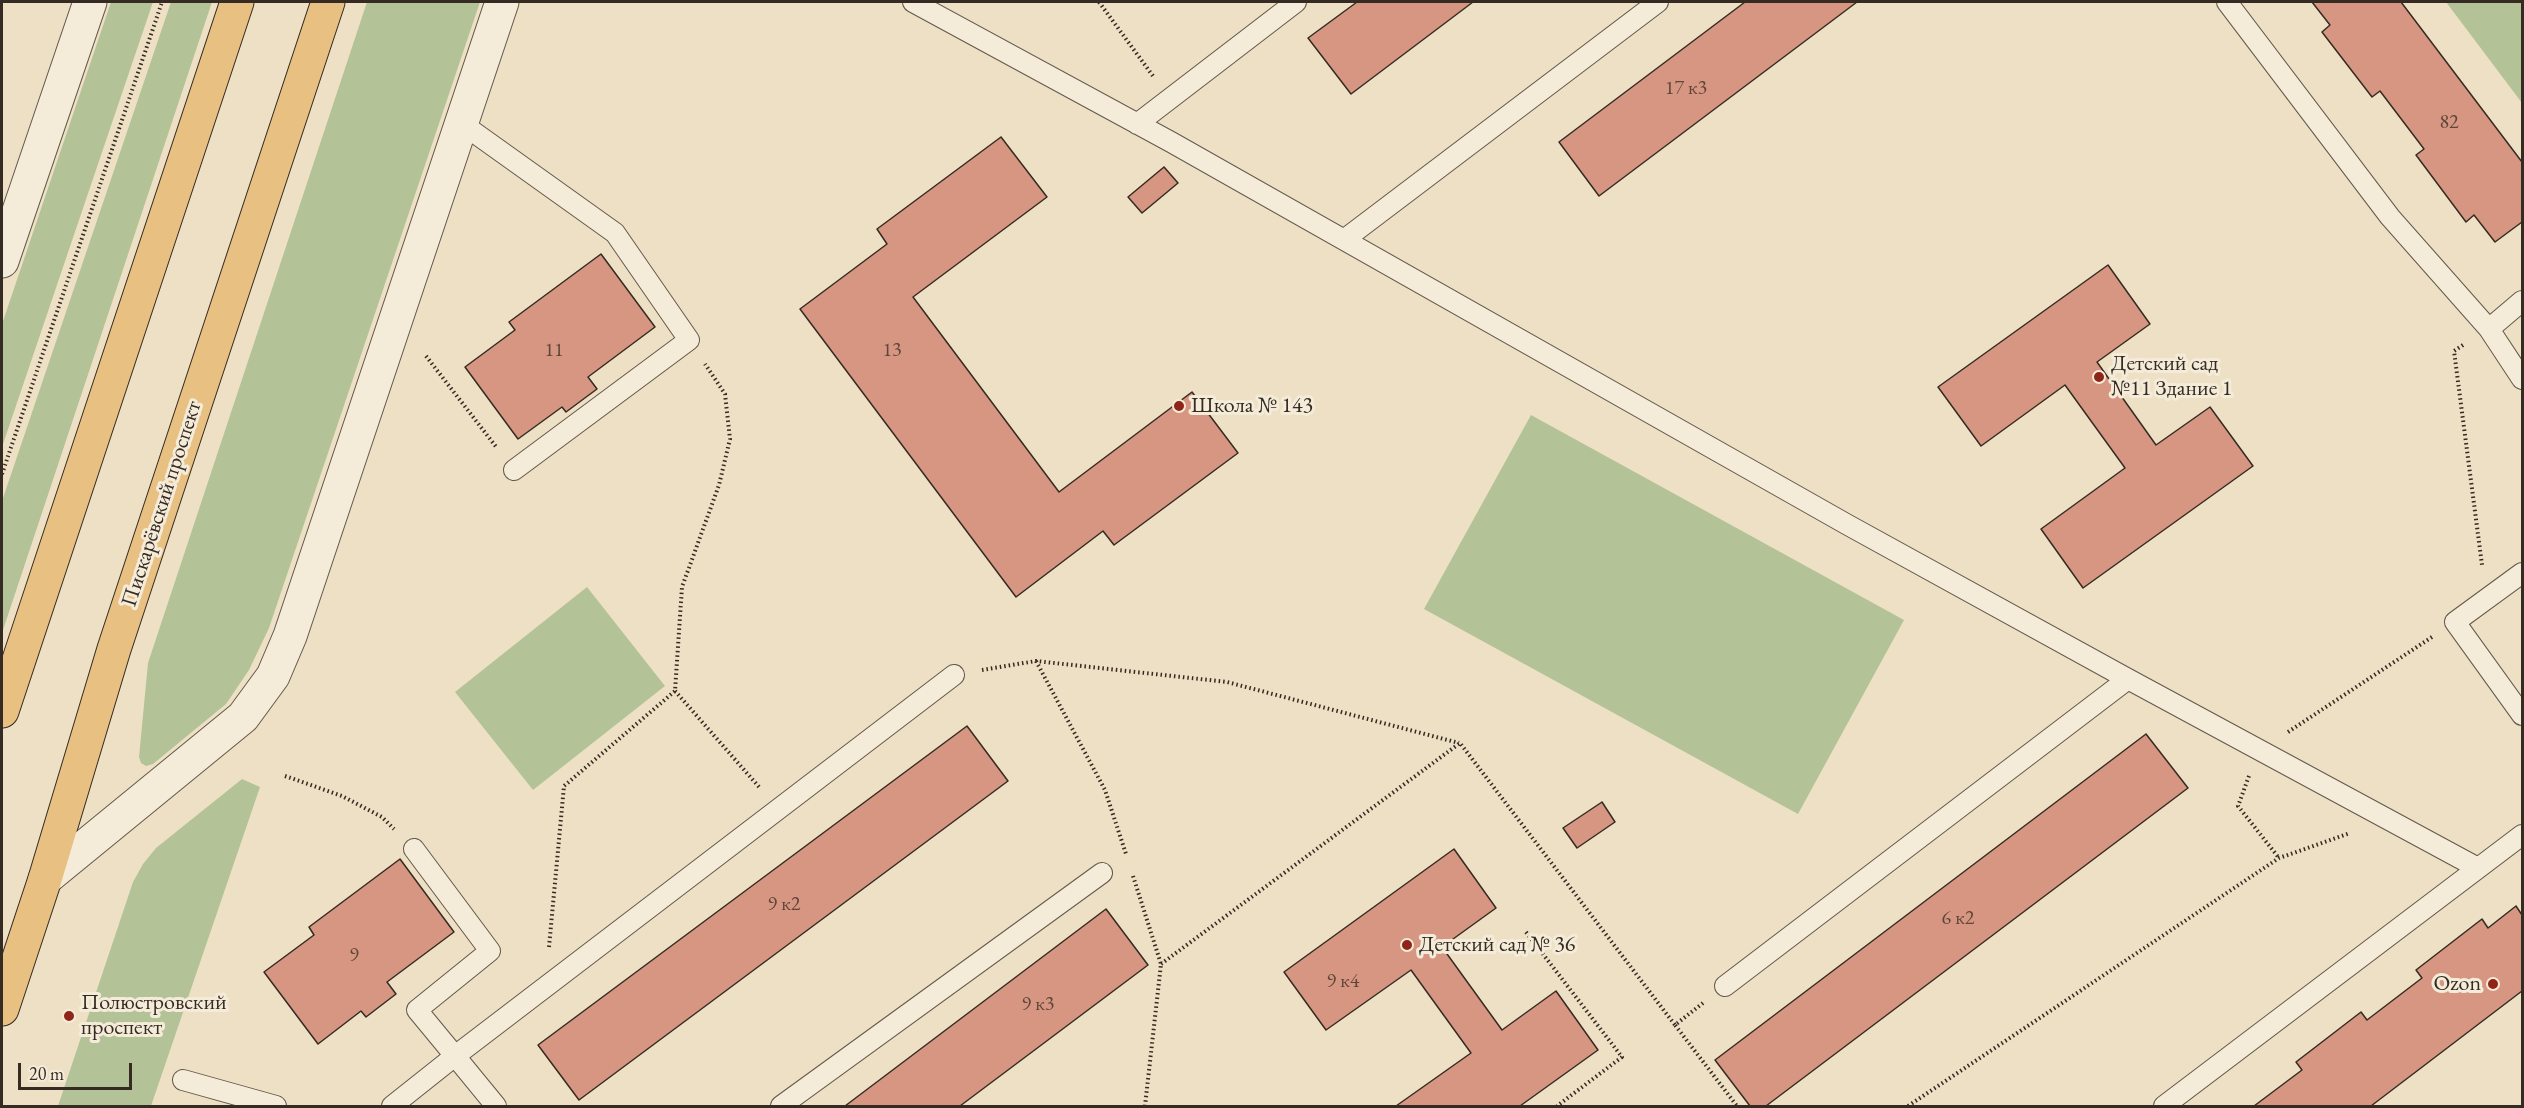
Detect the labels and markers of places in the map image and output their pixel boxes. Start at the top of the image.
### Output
place label: Детский сад №11 Здание 1 [2111,351,2232,402]
marker: Детский сад №11 Здание 1 [2092,370,2106,384]
place label: Школа № 143 [1191,393,1313,419]
marker: Школа № 143 [1172,399,1186,413]
place label: Детский сад № 36 [1419,932,1575,958]
marker: Детский сад № 36 [1400,938,1414,952]
place label: Ozon [2433,971,2481,997]
marker: Ozon [2486,977,2500,991]
place label: Полюстровский проспект [81,990,227,1042]
marker: Полюстровский проспект [62,1009,76,1023]

